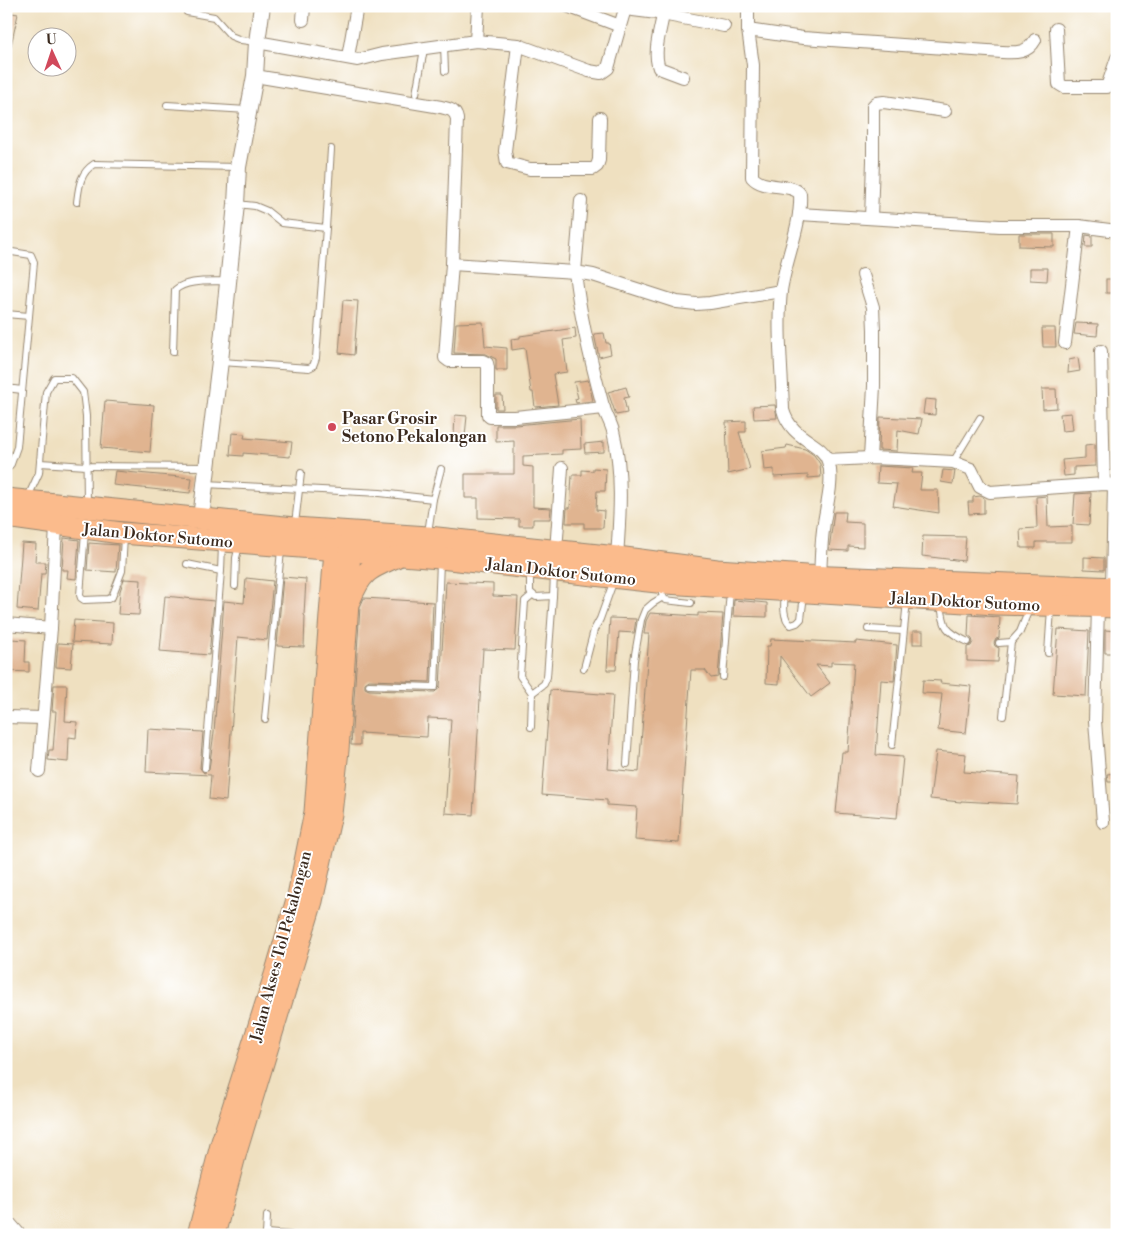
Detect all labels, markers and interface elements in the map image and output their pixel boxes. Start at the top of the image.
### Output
north arrow [28,28,78,78]
text: U [45,31,57,49]
place label: Pasar Grosir Setono Pekalongan [342,409,487,447]
marker: Pasar Grosir Setono Pekalongan [326,421,338,433]
street label: Jalan Doktor Sutomo [81,519,234,553]
street label: Jalan Doktor Sutomo [484,554,637,590]
street label: Jalan Doktor Sutomo [888,588,1041,616]
street label: Jalan Akses Tol Pekalongan [246,848,316,1045]

